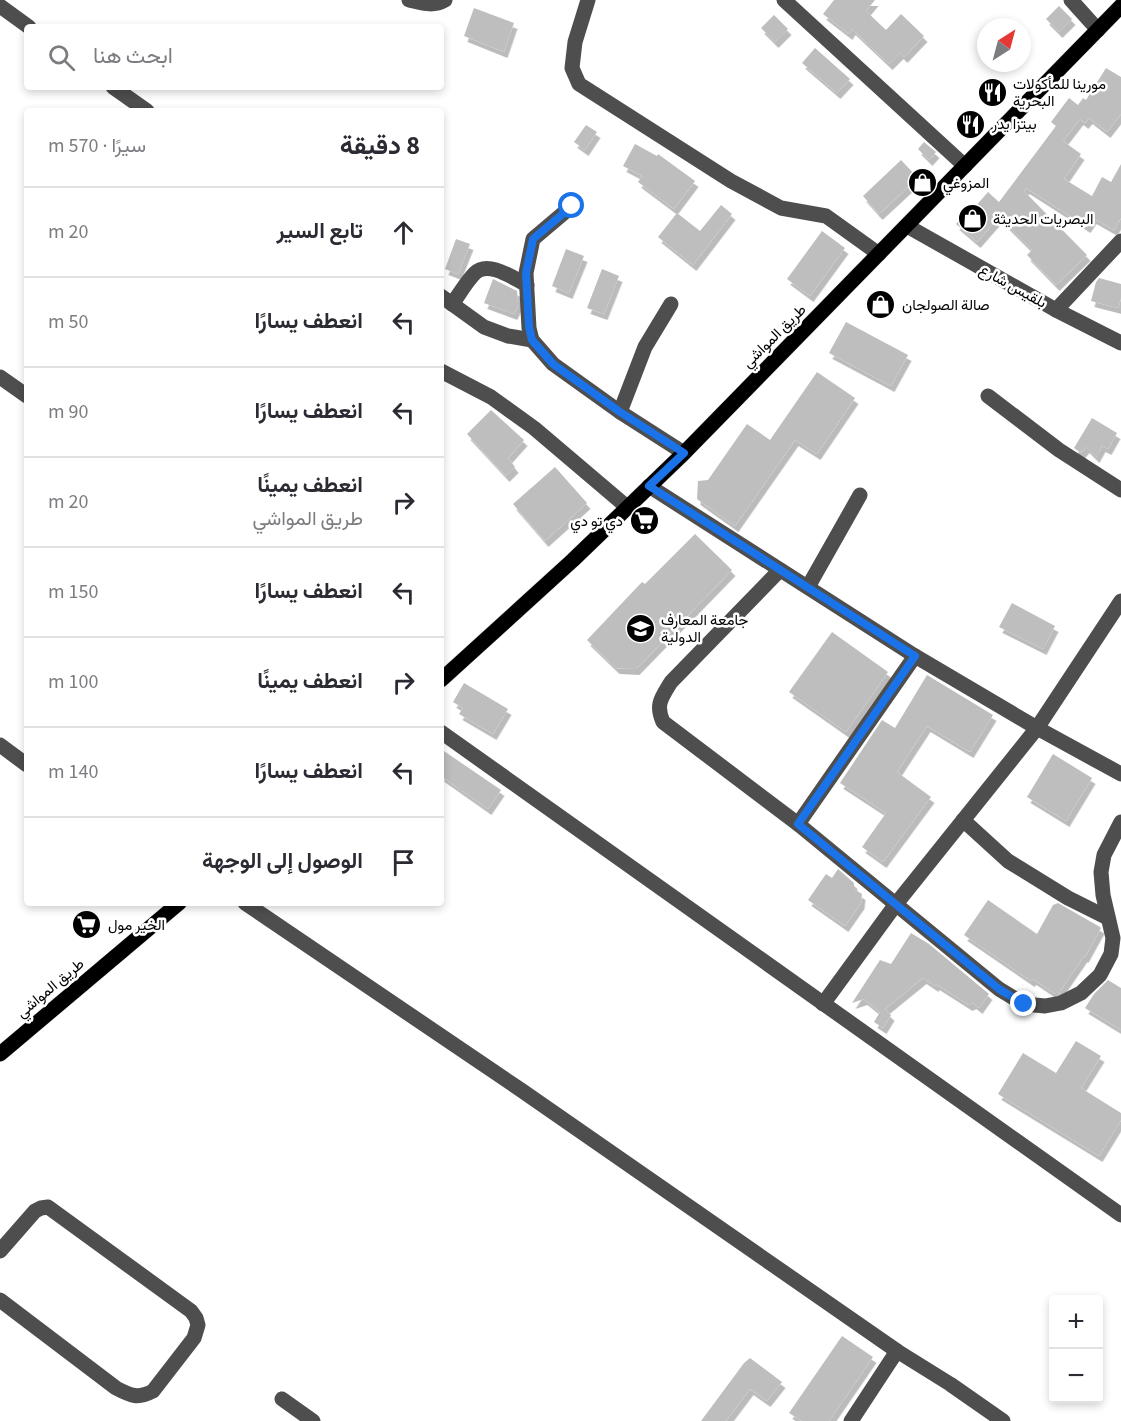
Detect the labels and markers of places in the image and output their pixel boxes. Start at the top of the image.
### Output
place label: مورينا للمأكولات البحرية [1013,74,1106,112]
restaurant icon: مورينا للمأكولات البحرية [976,77,1008,109]
restaurant icon: بيتزا يدر [955,108,987,140]
place label: بيتزا يدر [991,114,1037,135]
shop icon: المزوغي [906,167,938,199]
place label: المزوغي [943,173,989,196]
shop icon: البصريات الحديثة [956,203,988,235]
place label: البصريات الحديثة [993,209,1094,230]
shop icon: صالة الصولجان [865,289,897,321]
place label: صالة الصولجان [902,295,990,316]
supermarket icon: دي تو دي [628,505,660,537]
place label: دي تو دي [570,511,623,534]
place label: جامعة المعارف الدولية [661,610,748,648]
school or university icon: جامعة المعارف الدولية [624,613,656,645]
supermarket icon: الخير مول [71,909,103,941]
place label: الخير مول [108,915,165,936]

